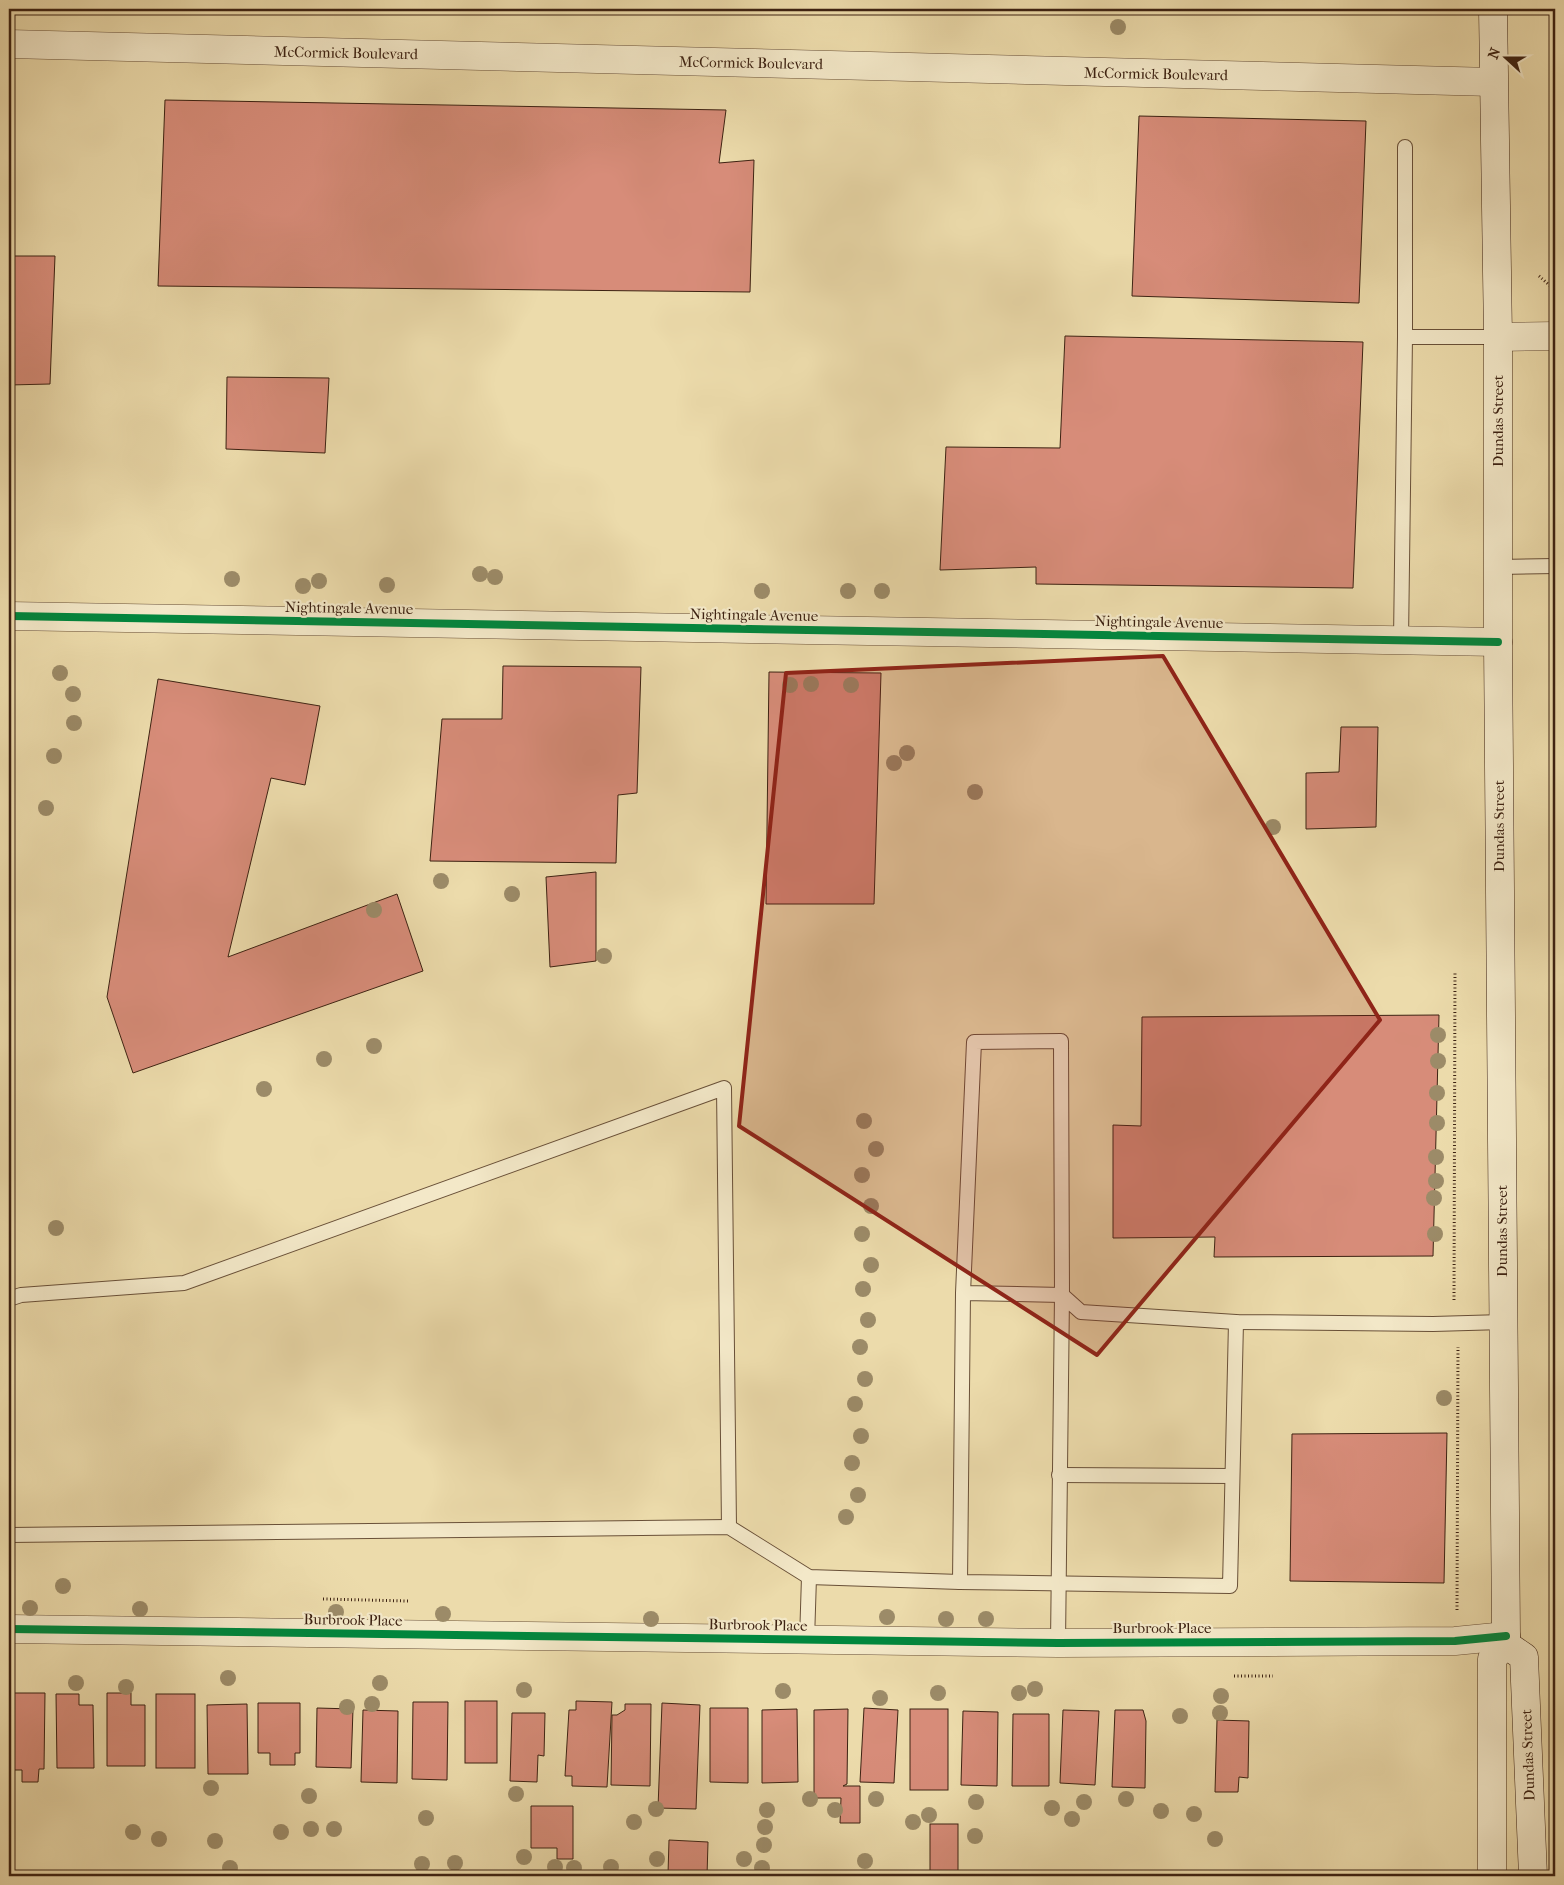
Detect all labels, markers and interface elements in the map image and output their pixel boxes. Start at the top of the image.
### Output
north arrow [1482,32,1532,82]
street label: McCormick Boulevard [274,43,419,63]
text: N [1484,45,1504,62]
street label: McCormick Boulevard [679,53,824,73]
street label: McCormick Boulevard [1084,64,1229,84]
street label: Dundas Street [1489,374,1507,467]
street label: Nightingale Avenue [285,598,414,618]
street label: Nightingale Avenue [690,605,819,625]
street label: Nightingale Avenue [1095,612,1224,632]
street label: Dundas Street [1490,779,1508,872]
street label: Dundas Street [1493,1184,1511,1277]
street label: Burbrook Place [303,1610,403,1630]
street label: Burbrook Place [708,1615,808,1635]
street label: Burbrook Place [1113,1619,1212,1637]
street label: Dundas Street [1517,1708,1539,1801]

